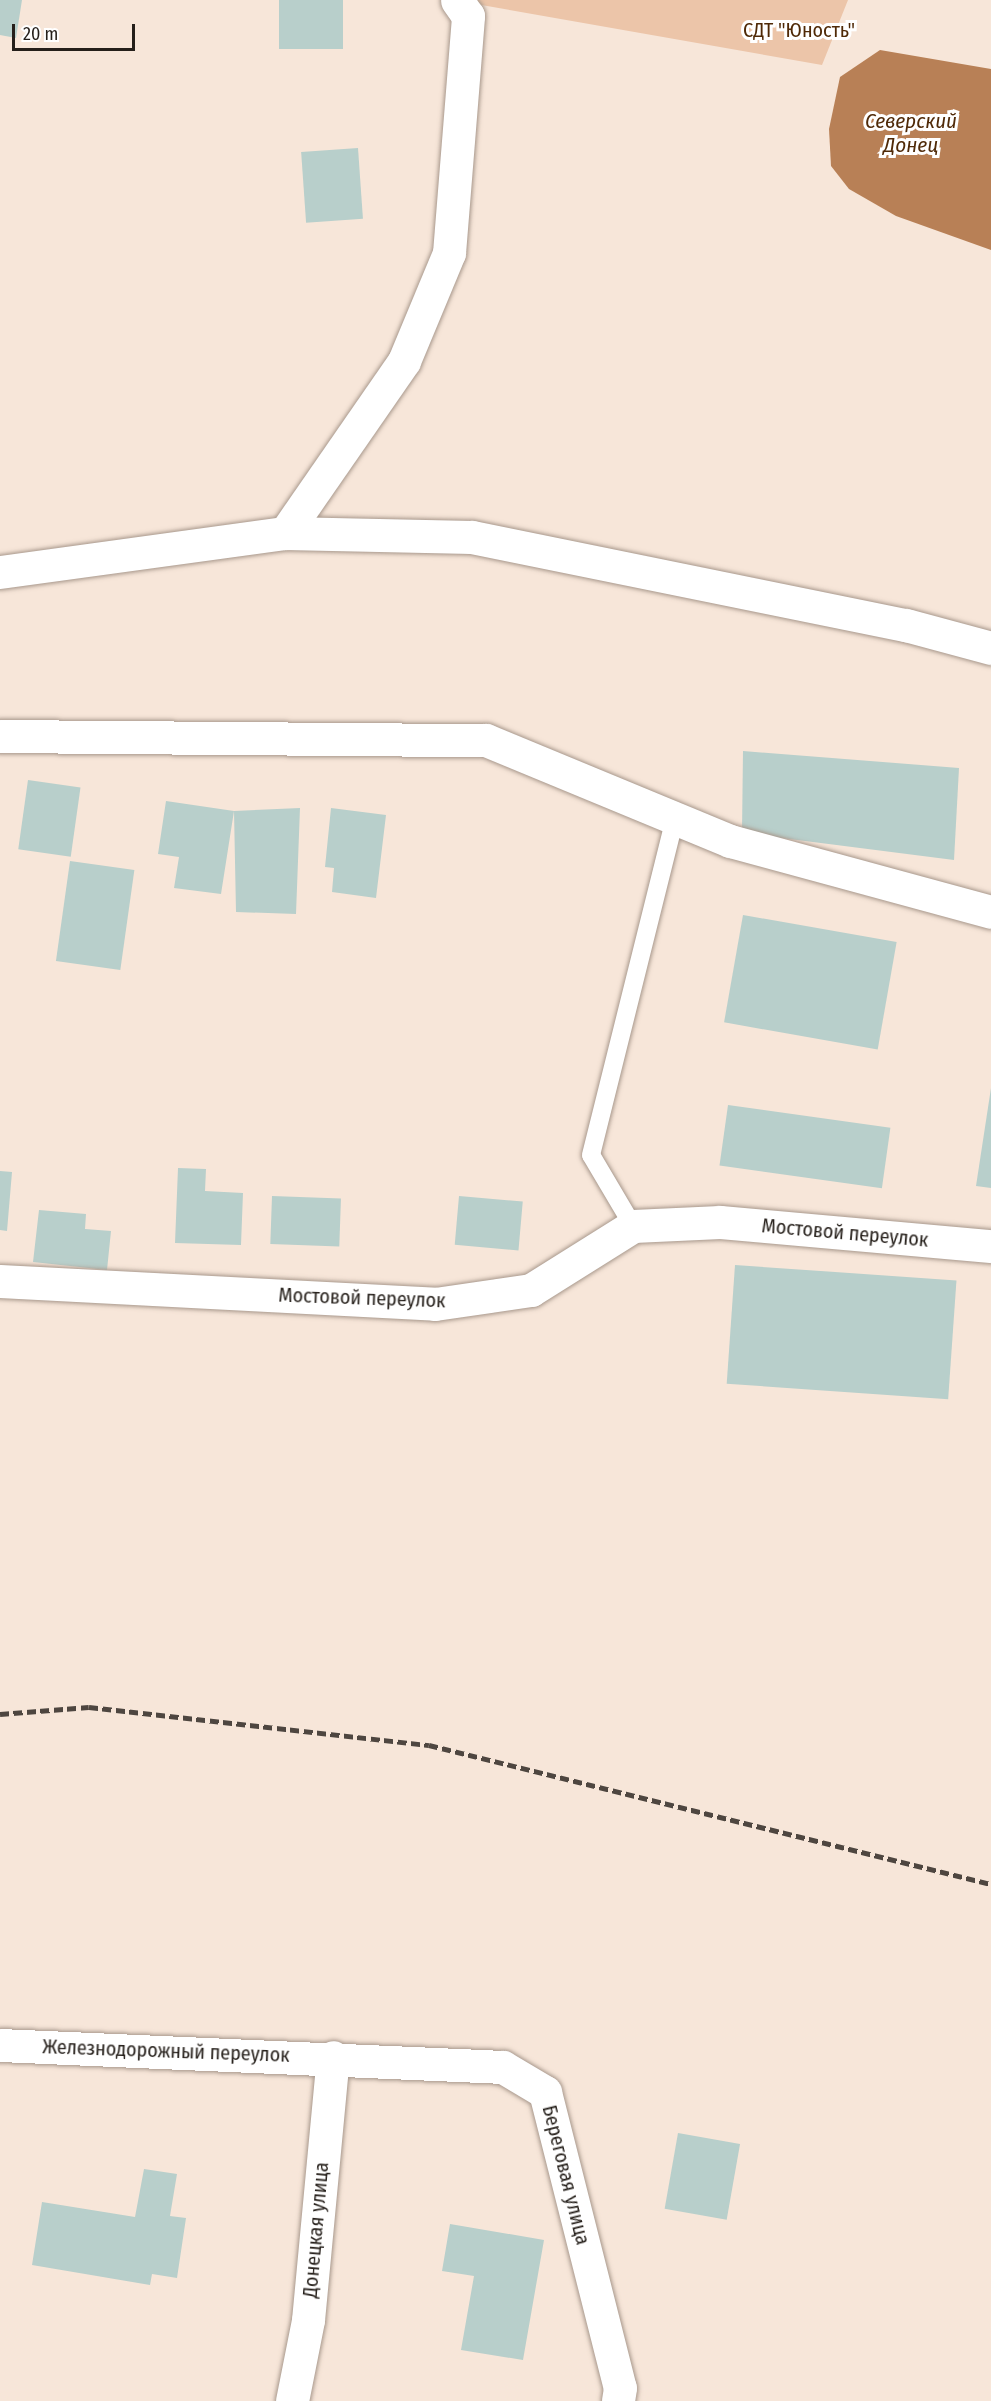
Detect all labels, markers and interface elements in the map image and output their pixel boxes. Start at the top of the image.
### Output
scale bar [15,12,138,50]
park label: СДТ "Юность" [743,18,855,42]
text: 20 m [23,23,58,45]
water label: Северский Донец [865,108,957,158]
street label: Мостовой переулок [761,1214,929,1252]
street label: Мостовой переулок [278,1283,446,1313]
street label: Железнодорожный переулок [42,2035,290,2067]
street label: Береговая улица [537,2103,595,2247]
street label: Донецкая улица [298,2161,334,2299]

